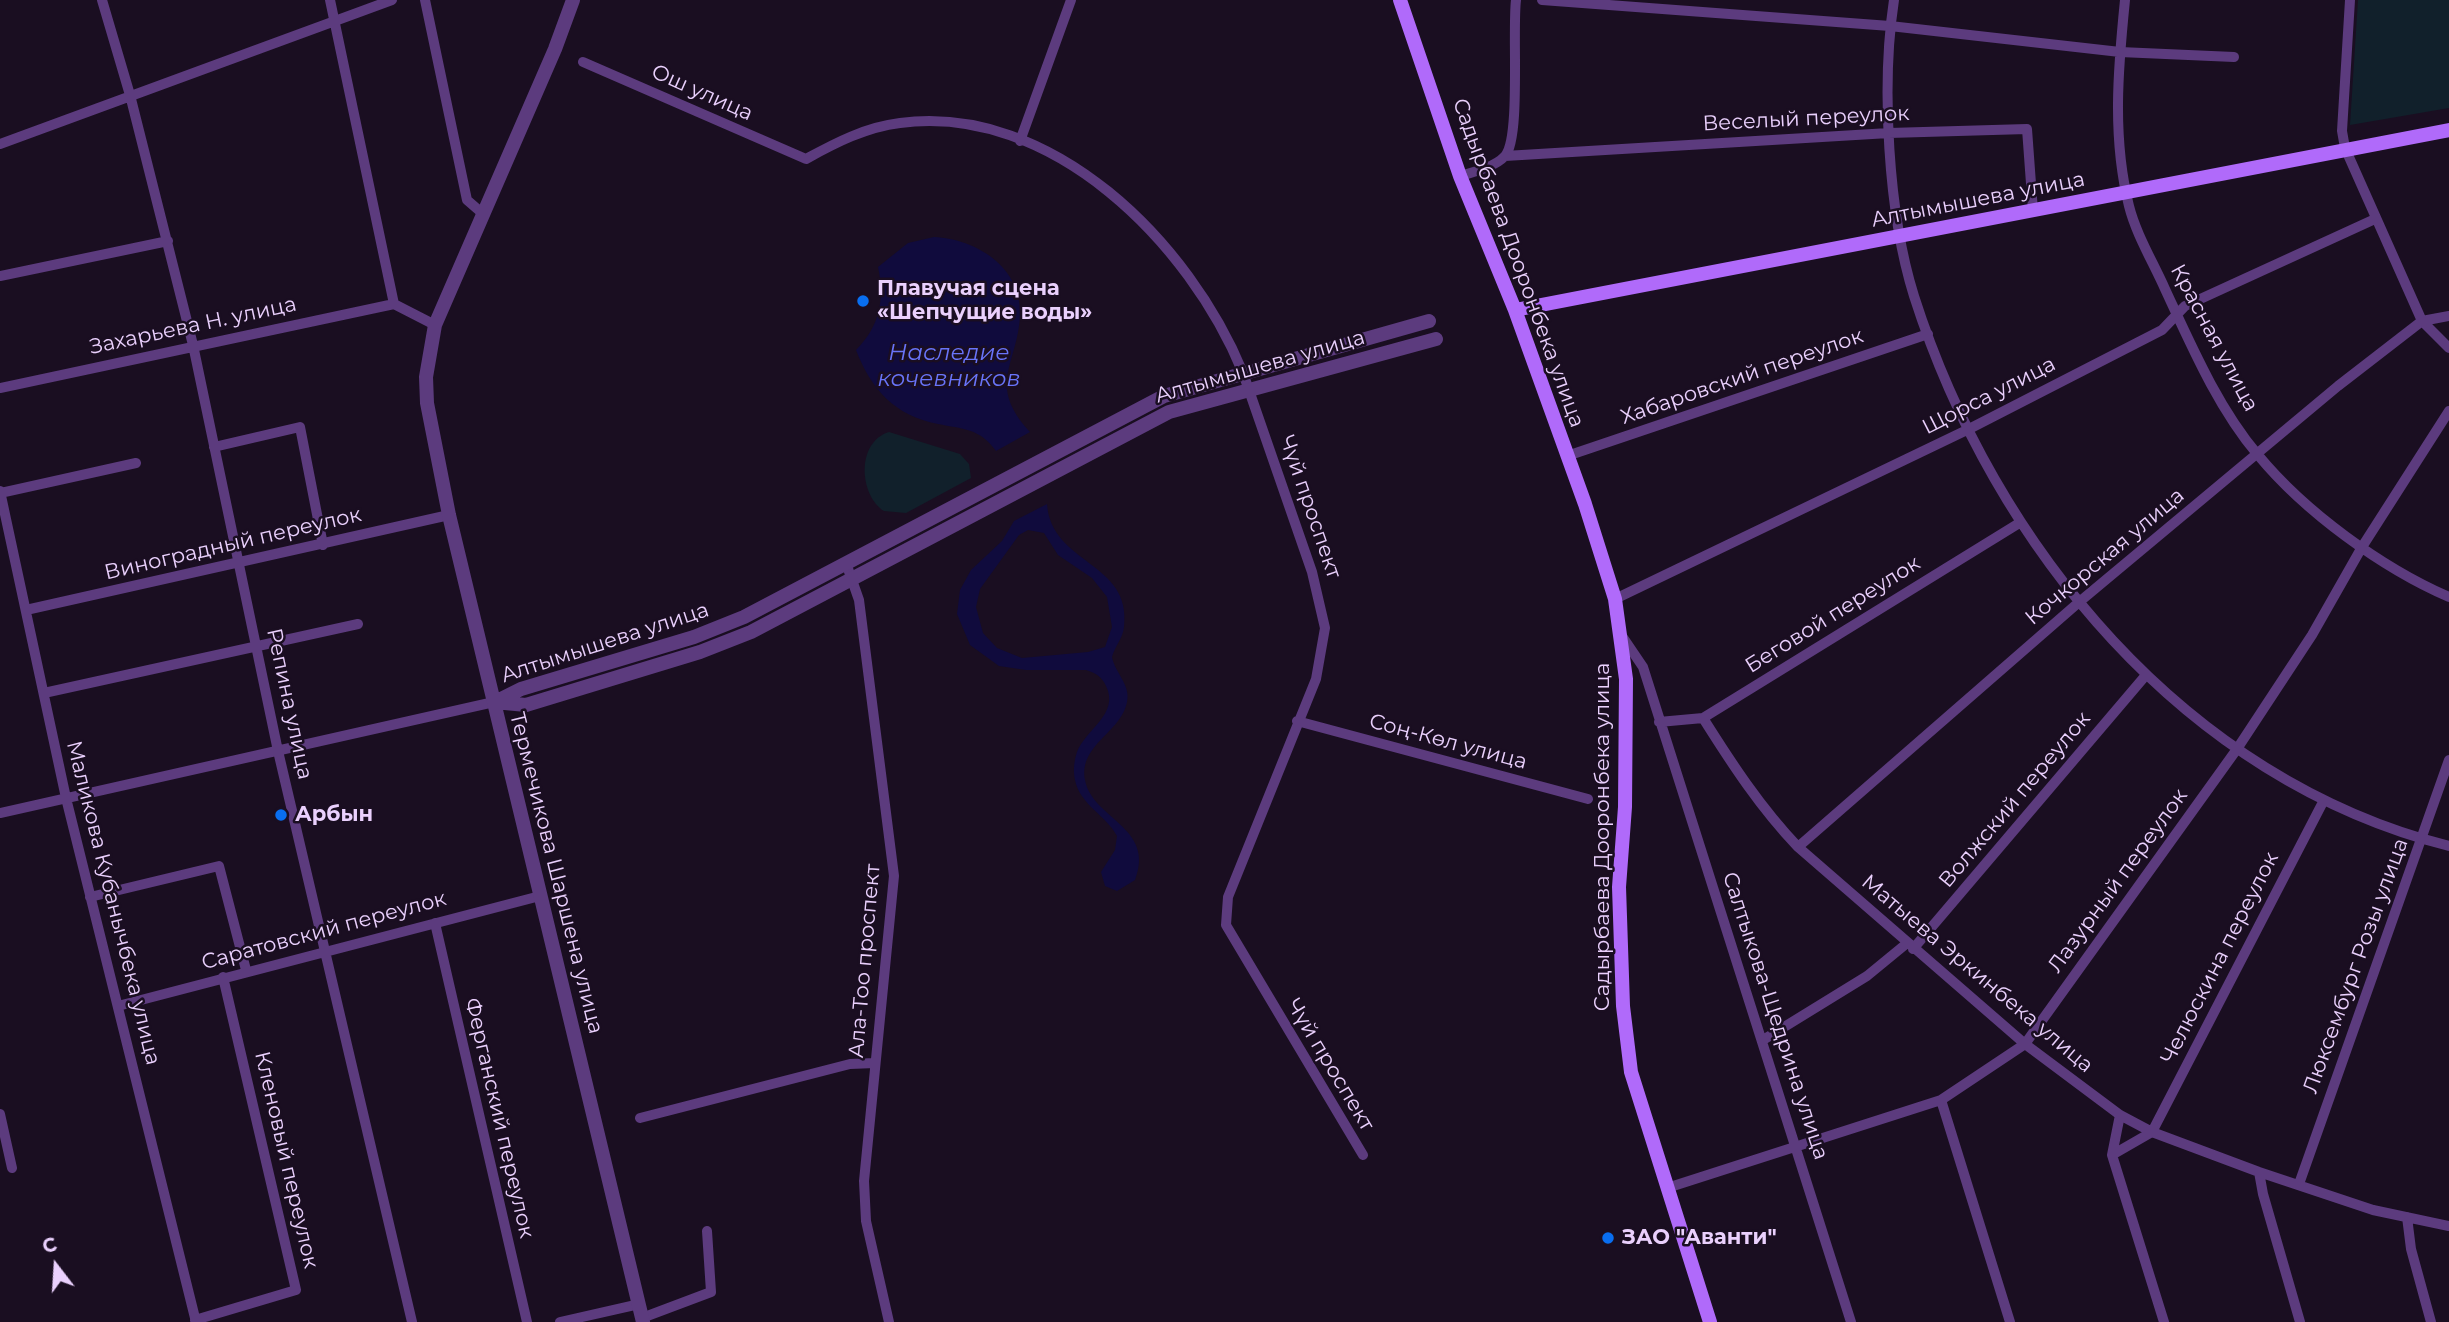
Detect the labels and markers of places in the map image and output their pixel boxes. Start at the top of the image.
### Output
place label: Плавучая сцена «Шепчущие воды» [877,276,1092,326]
marker: Плавучая сцена «Шепчущие воды» [855,293,871,309]
place label: Арбын [295,802,373,828]
marker: Арбын [273,807,289,823]
place label: ЗАО "Аванти" [1622,1225,1777,1251]
marker: ЗАО "Аванти" [1600,1230,1616,1246]

